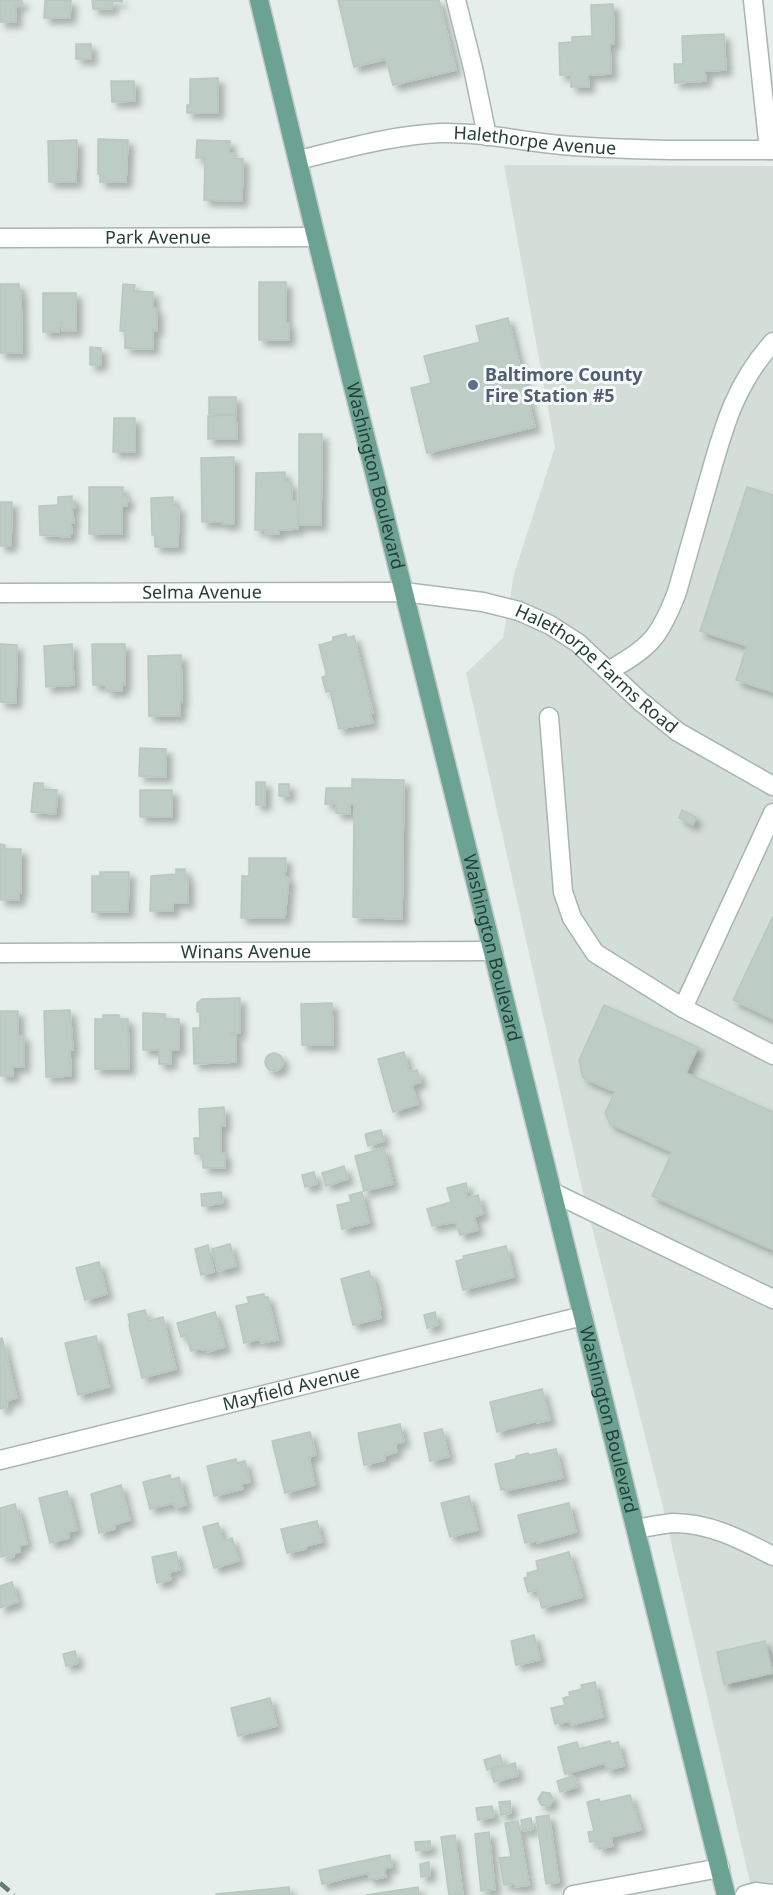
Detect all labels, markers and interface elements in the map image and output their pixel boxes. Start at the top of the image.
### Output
street label: Halethorpe Avenue [453,120,617,159]
street label: Park Avenue [105,224,211,249]
place label: Baltimore County Fire Station #5 [485,362,643,407]
marker: Baltimore County Fire Station #5 [466,378,480,392]
street label: Washington Boulevard [341,380,411,572]
street label: Selma Avenue [142,579,262,604]
street label: Halethorpe Farms Road [512,598,683,738]
street label: Washington Boulevard [458,852,527,1044]
street label: Winans Avenue [181,939,311,963]
street label: Washington Boulevard [575,1323,644,1515]
street label: Mayfield Avenue [220,1359,362,1416]

